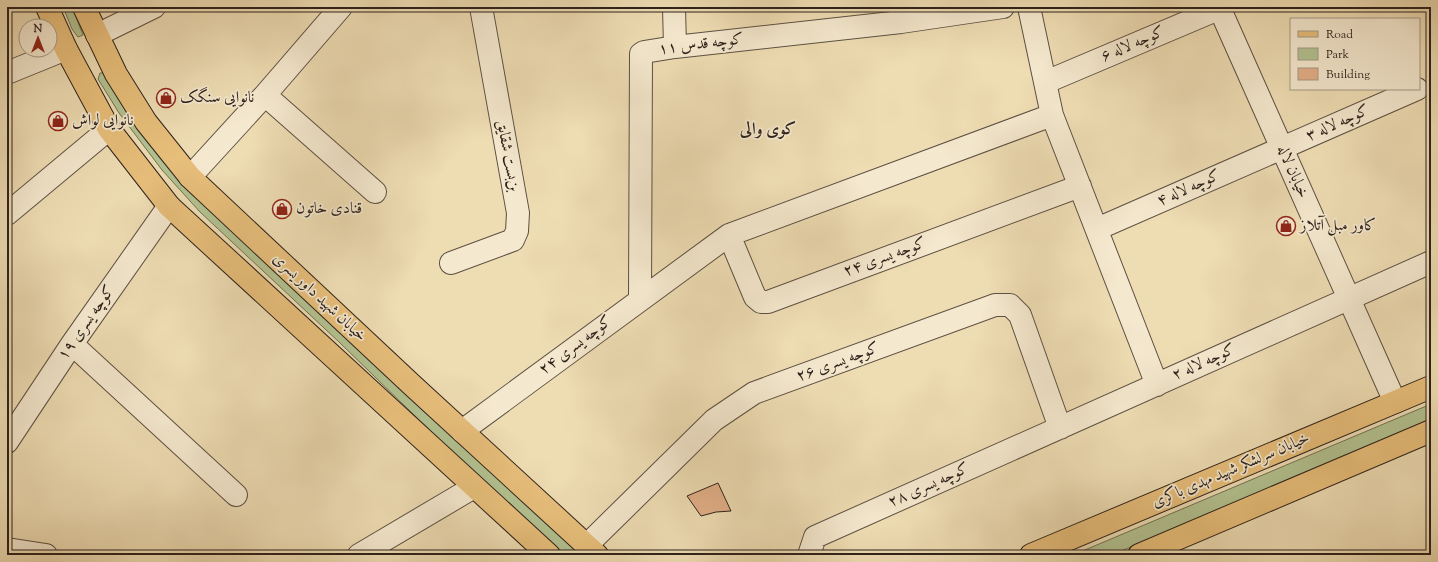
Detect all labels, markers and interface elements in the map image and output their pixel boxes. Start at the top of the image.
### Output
north arrow [18,18,58,58]
legend [1290,18,1420,90]
text: N [33,21,43,37]
street label: کوچه لاله ۶ [1098,21,1168,69]
text: Road [1326,26,1353,44]
street label: کوچه قدس ۱۱ [657,28,745,62]
text: Park [1326,46,1349,64]
text: Building [1326,66,1370,84]
place label: نانوایی سنگک [180,86,254,110]
shop icon: نانوایی سنگک [155,87,177,109]
street label: کوچه لاله ۳ [1303,100,1373,148]
shop icon: نانوایی لواش [47,110,69,132]
place label: نانوایی لواش [72,110,134,133]
street label: بن‌بست شقایق [489,118,525,194]
district label: کوی والی [739,118,796,142]
street label: خیابان لاله [1270,142,1314,202]
street label: کوچه لاله ۴ [1154,165,1224,213]
shop icon: قنادی خاتون [271,198,293,220]
place label: قنادی خاتون [296,198,362,221]
shop icon: کاور مبل آتلاز [1275,215,1297,237]
place label: کاور مبل آتلاز [1298,215,1376,238]
street label: کوچه یسری ۲۴ [840,232,930,284]
street label: خیابان شهید داور یسری [267,248,371,348]
street label: کوچه یسری ۱۹ [53,281,121,365]
street label: کوچه یسری ۲۴ [534,311,618,381]
street label: کوچه یسری ۲۶ [793,337,883,389]
street label: کوچه لاله ۲ [1169,339,1239,387]
street label: خیابان سرلشکر شهید مهدی باکری [1149,427,1313,515]
street label: کوچه یسری ۲۸ [885,458,973,514]

